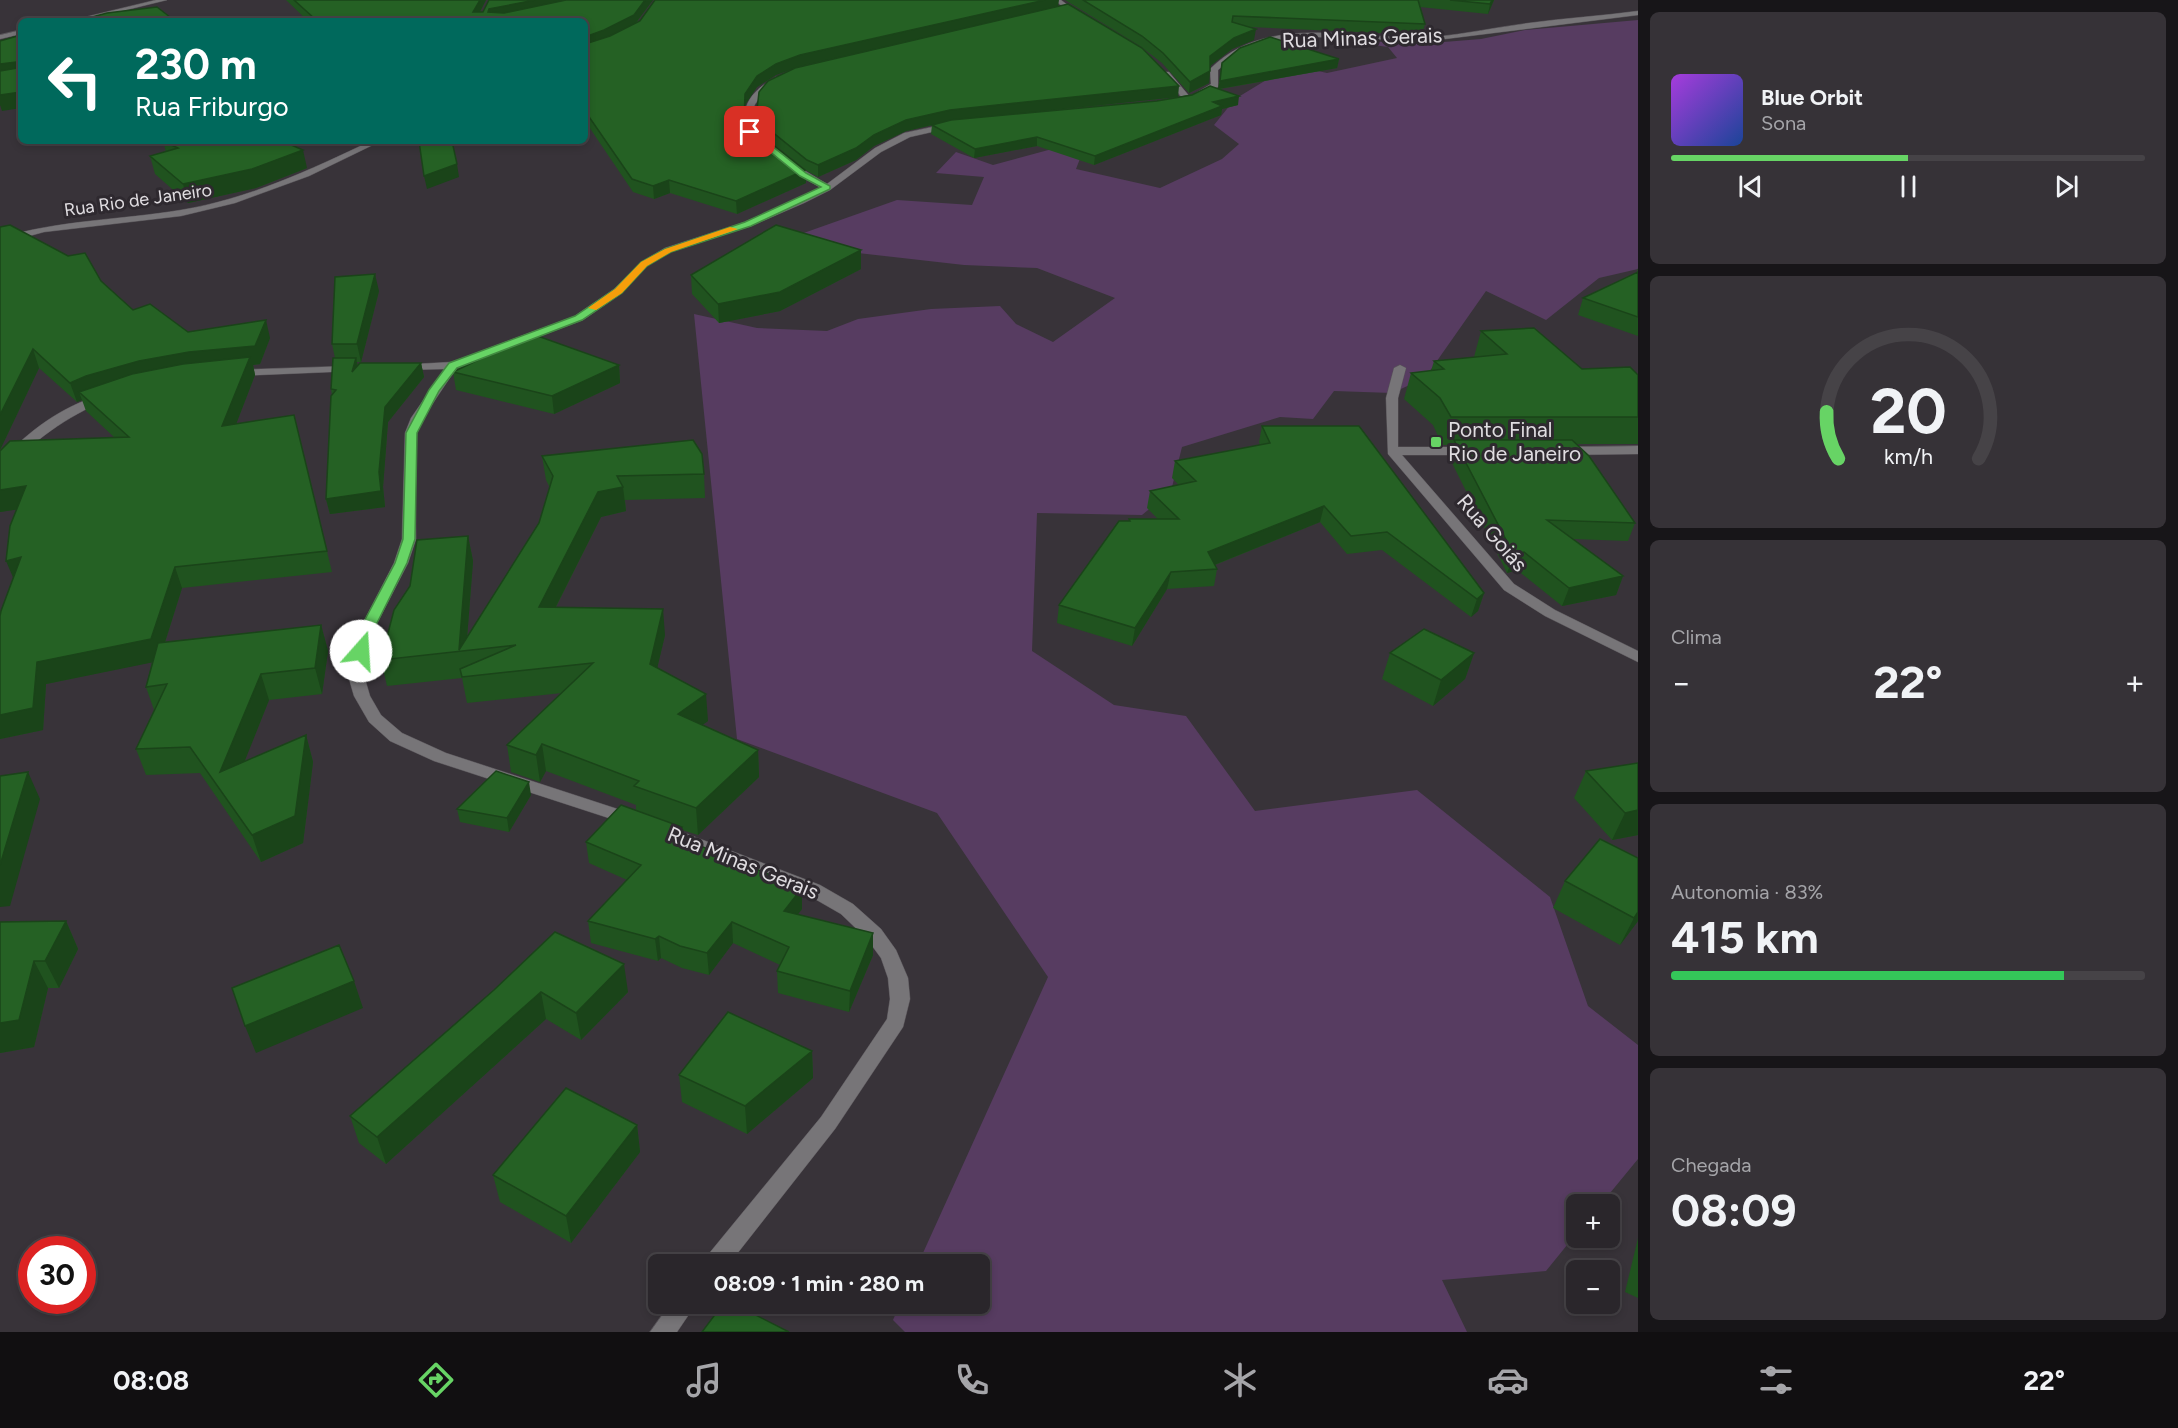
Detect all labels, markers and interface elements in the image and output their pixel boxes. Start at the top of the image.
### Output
street label: Rua Minas Gerais [1281,22,1443,53]
text: 230 m [135,39,257,90]
icon: left [36,42,114,120]
text: Blue Orbit [1761,84,1863,111]
text: Rua Friburgo [135,90,289,123]
pin [724,106,775,157]
text: Sona [1761,111,1806,135]
icon: arrive [733,115,766,148]
icon: previous [1734,170,1767,203]
icon: pause [1892,170,1925,203]
icon: next [2050,170,2083,203]
street label: Rua Rio de Janeiro [63,179,213,221]
text: 20 [1870,374,1946,449]
place label: Ponto Final Rio de Janeiro [1448,417,1581,466]
marker: Ponto Final Rio de Janeiro [1429,435,1443,449]
text: km/h [1884,444,1932,469]
street label: Rua Goiás [1452,489,1533,576]
position arrow [329,619,393,683]
text: Clima [1671,625,1722,649]
text: 22° [1873,655,1943,709]
text: − [1671,663,1692,702]
text: + [2124,663,2145,702]
street label: Rua Minas Gerais [664,821,822,904]
text: Autonomia · 83% [1671,880,1823,904]
text: 415 km [1671,910,1819,964]
text: Chegada [1671,1153,1751,1177]
text: 08:09 [1671,1183,1797,1237]
map controls [1566,1194,1620,1314]
button: + [1566,1194,1620,1248]
speed limit sign: 30 [18,1236,96,1314]
button: − [1566,1260,1620,1314]
text: 08:09 · 1 min · 280 m [714,1270,924,1297]
icon: directions [415,1359,457,1401]
icon: music [683,1359,725,1401]
icon: phone [951,1359,993,1401]
icon: climate [1219,1359,1261,1401]
icon: car [1487,1359,1529,1401]
icon: filters [1755,1359,1797,1401]
text: 08:08 [113,1364,189,1397]
text: 22° [2023,1364,2065,1397]

